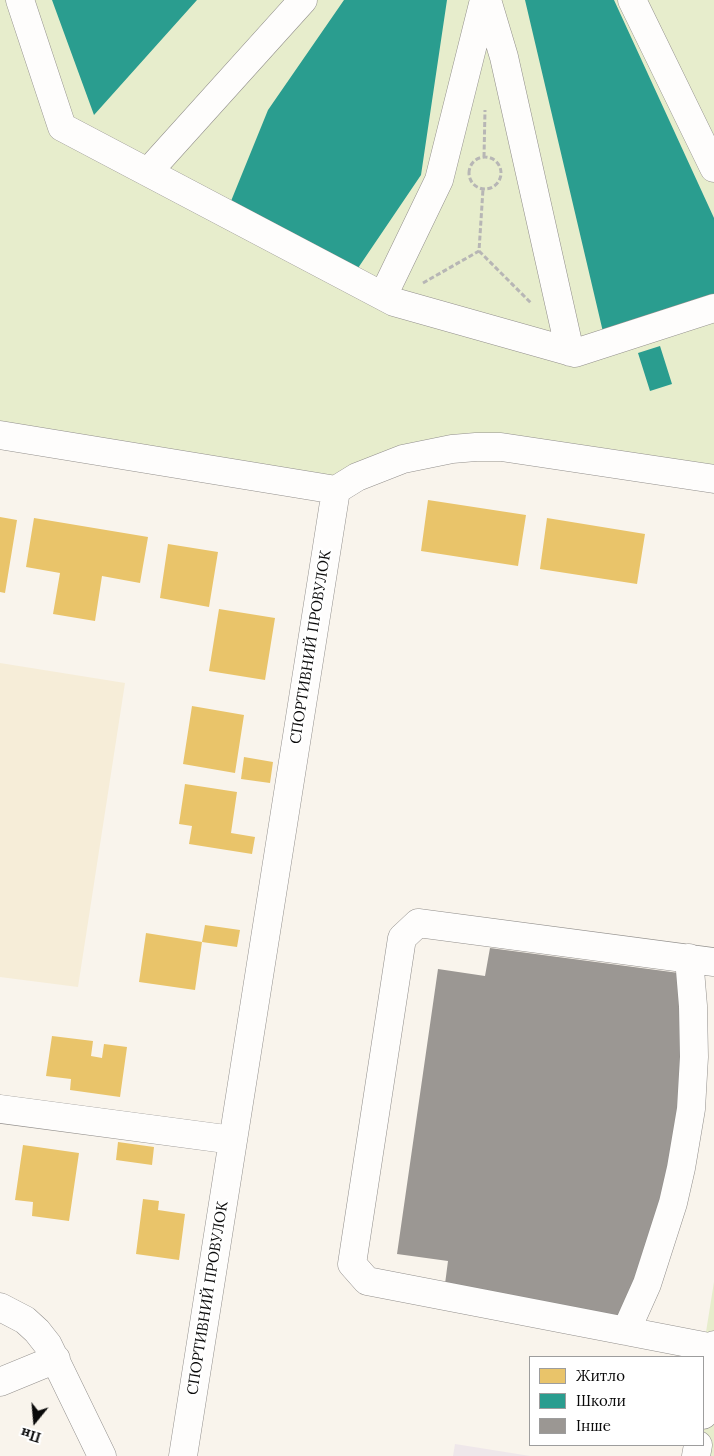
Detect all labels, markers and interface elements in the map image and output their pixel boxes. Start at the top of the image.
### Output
street label: СПОРТИВНИЙ ПРОВУЛОК [287,549,335,745]
street label: СПОРТИВНИЙ ПРОВУЛОК [184,1200,232,1396]
legend [529,1356,704,1446]
text: Житло [576,1366,625,1385]
text: Школи [576,1391,626,1410]
north arrow [10,1396,60,1446]
text: Інше [576,1416,611,1435]
text: Пн [18,1424,43,1447]

